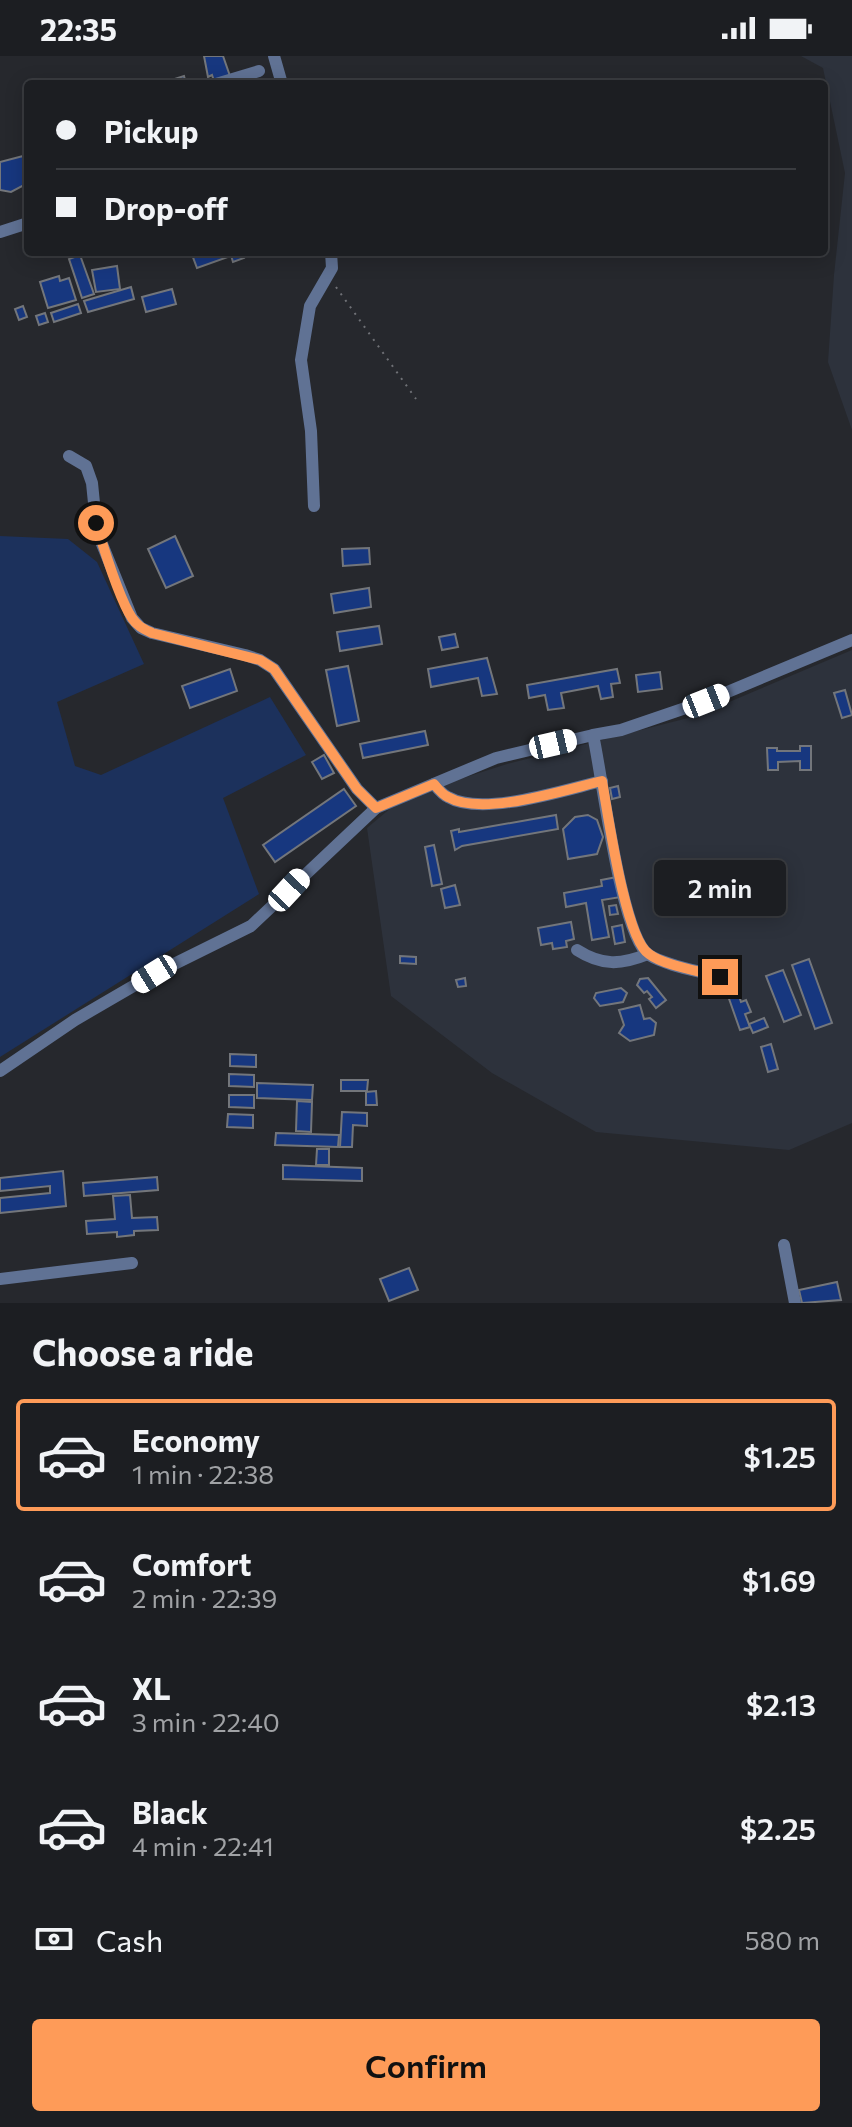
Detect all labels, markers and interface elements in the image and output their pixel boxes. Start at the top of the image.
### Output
text: 22:35 [40,10,117,47]
text: Pickup [104,112,198,149]
text: Drop-off [104,189,228,226]
route start [78,505,114,541]
car [679,681,733,721]
car [527,727,579,761]
callout: 2 min [654,861,786,917]
car [264,864,314,916]
text: 2 min [688,872,752,903]
car [127,951,181,997]
route end [702,959,738,995]
text: Choose a ride [32,1329,253,1373]
icon: car [36,1419,108,1491]
text: Economy [132,1421,260,1458]
text: $1.25 [744,1437,816,1474]
text: 1 min · 22:38 [132,1458,274,1489]
icon: car [36,1543,108,1615]
text: Comfort [132,1545,251,1582]
text: $1.69 [742,1561,816,1598]
text: 2 min · 22:39 [132,1582,277,1613]
icon: car [36,1667,108,1739]
text: XL [132,1669,171,1706]
text: $2.13 [746,1685,816,1722]
text: 3 min · 22:40 [132,1706,280,1737]
icon: car [36,1791,108,1863]
text: Black [132,1793,208,1830]
text: $2.25 [740,1809,816,1846]
text: 4 min · 22:41 [132,1830,274,1861]
icon: cash [32,1917,76,1961]
text: Cash [96,1921,163,1958]
text: 580 m [745,1924,820,1955]
button: Confirm [32,2019,820,2111]

